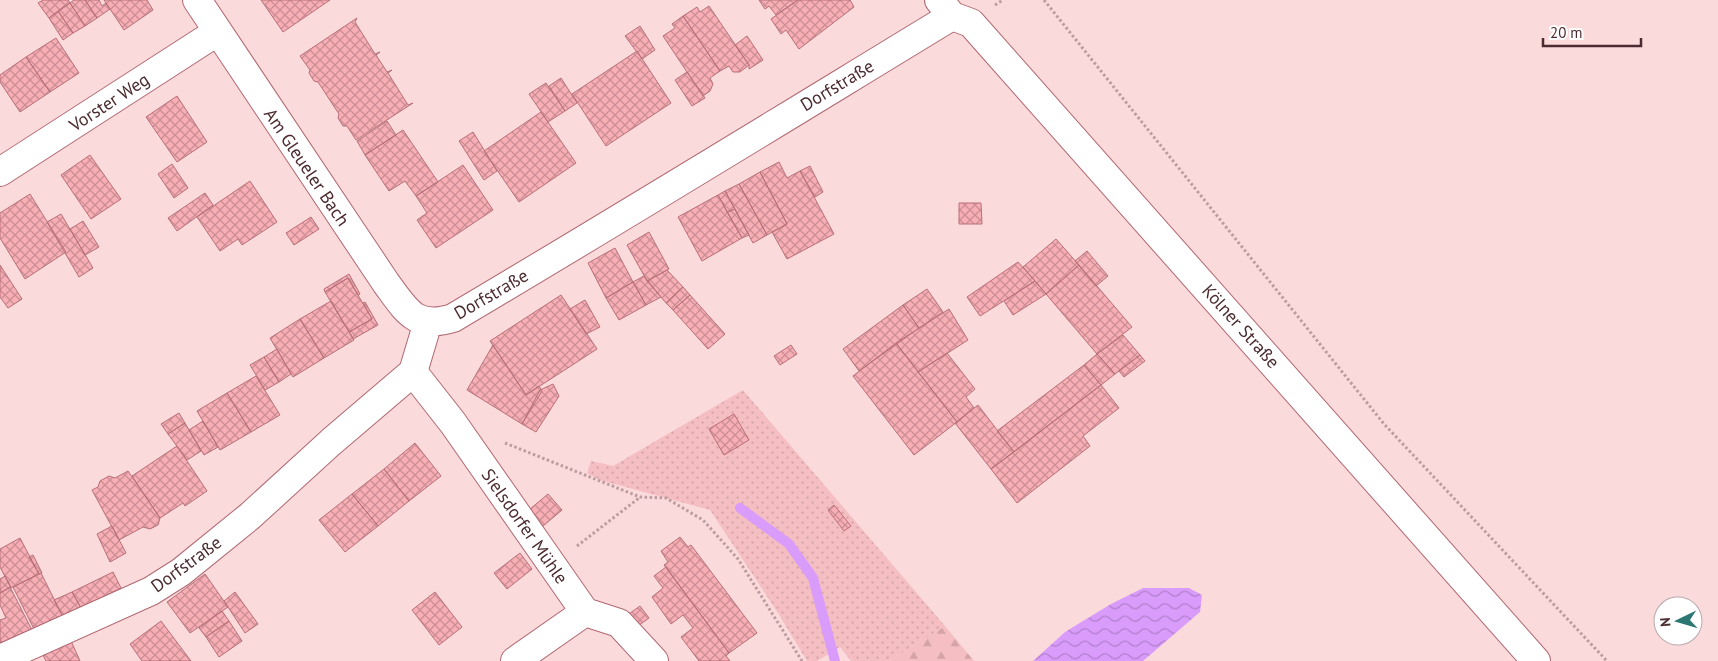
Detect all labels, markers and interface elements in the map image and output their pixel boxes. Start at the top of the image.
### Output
scale bar [1543,15,1640,47]
text: 20 m [1550,23,1583,42]
street label: Dorfstraße [796,54,878,116]
street label: Vorster Weg [64,68,153,137]
street label: Am Gleueler Bach [259,104,355,230]
street label: Dorfstraße [450,264,532,324]
street label: Kölner Straße [1197,279,1285,373]
street label: Sielsdorfer Mühle [477,464,573,588]
street label: Dorfstraße [146,531,226,597]
north arrow [1653,596,1703,646]
text: N [1656,617,1674,628]

